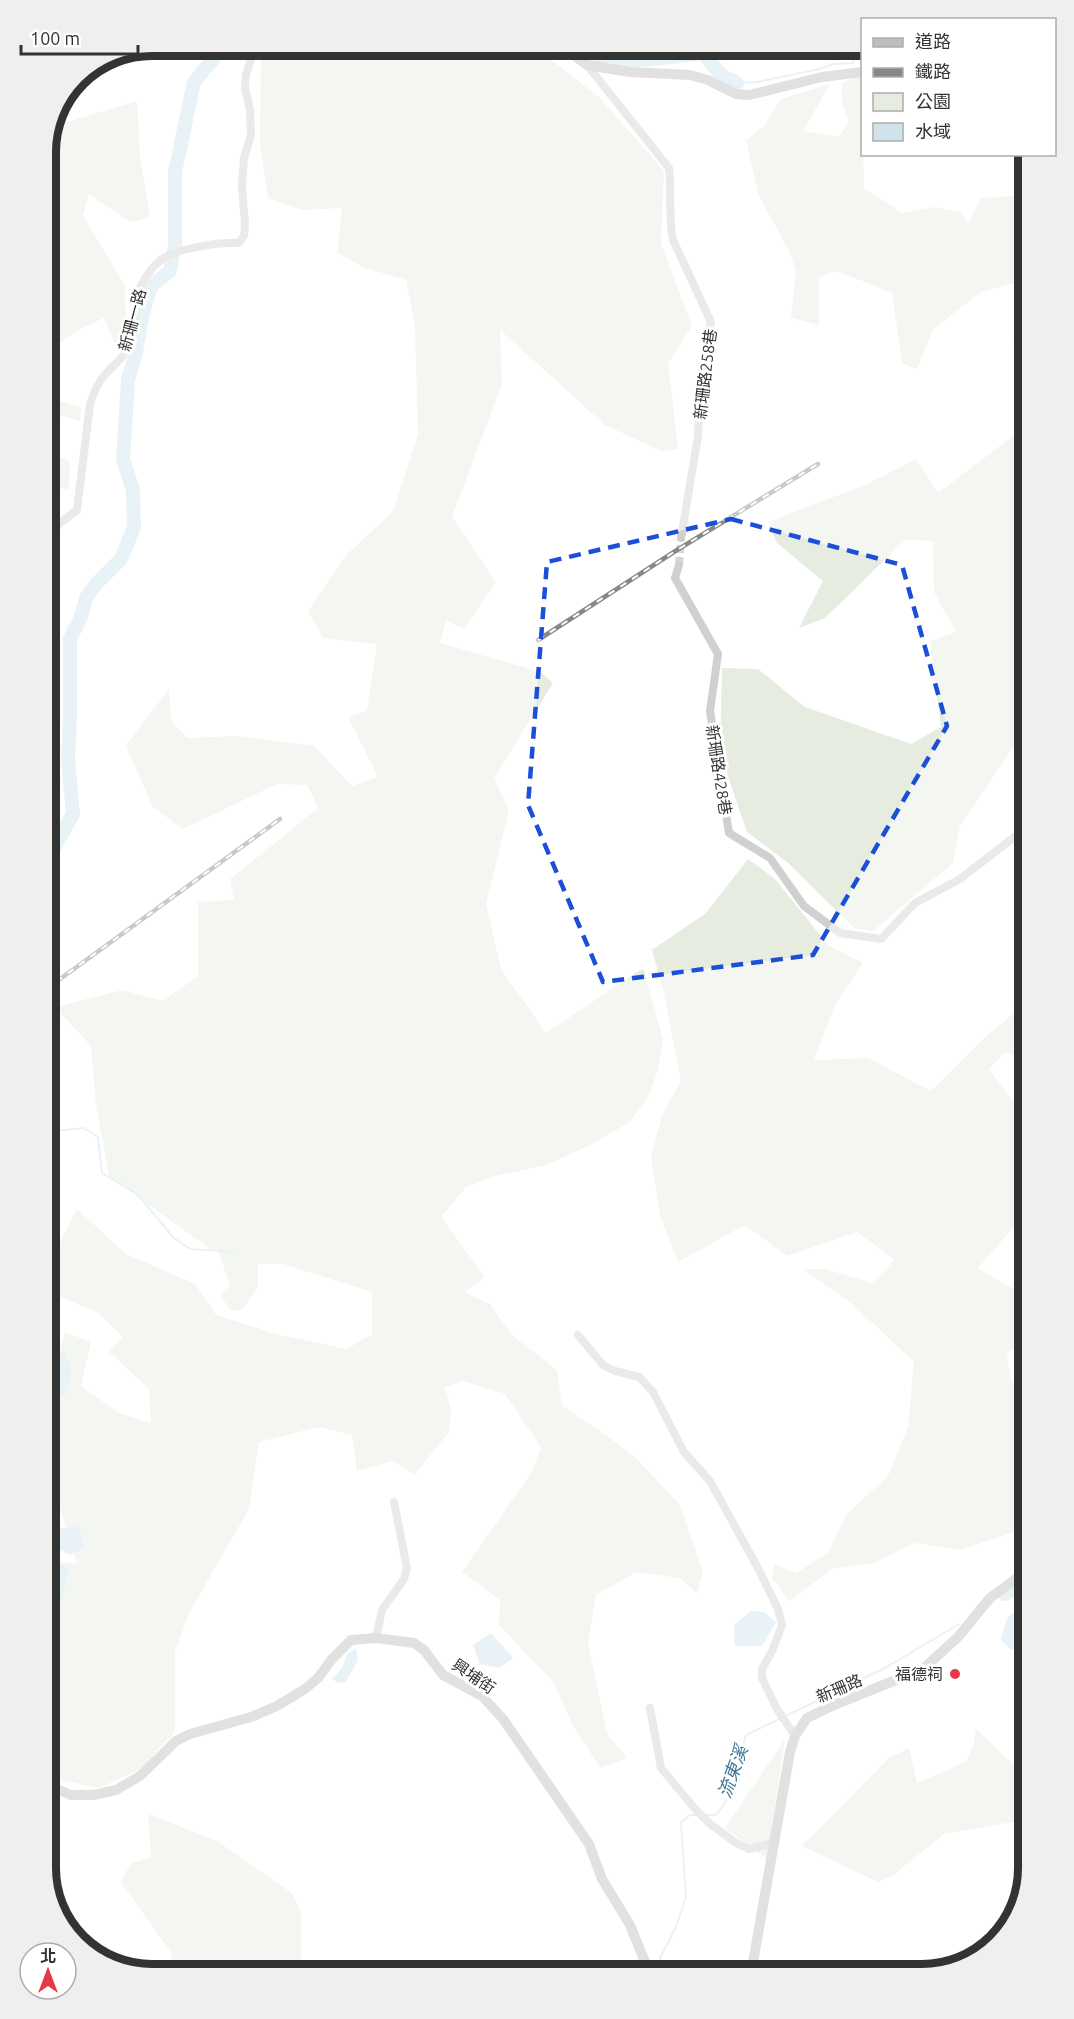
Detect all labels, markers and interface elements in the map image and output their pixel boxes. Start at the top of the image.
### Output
scale bar [21,18,138,56]
legend [861,18,1056,156]
text: 100 m [30,28,80,48]
text: 道路 [915,31,951,51]
text: 鐵路 [915,61,951,81]
text: 公園 [915,91,951,111]
text: 水域 [915,121,951,141]
street label: 新珊一路 [115,287,149,353]
street label: 新珊路258巷 [691,328,719,420]
street label: 新珊路428巷 [703,724,735,816]
street label: 興埔街 [449,1655,499,1697]
place label: 福德祠 [895,1665,943,1683]
marker: 福德祠 [948,1667,962,1681]
street label: 新珊路 [813,1670,865,1706]
water label: 流東溪 [713,1740,752,1800]
north arrow [18,1941,78,2001]
text: 北 [40,1947,56,1965]

